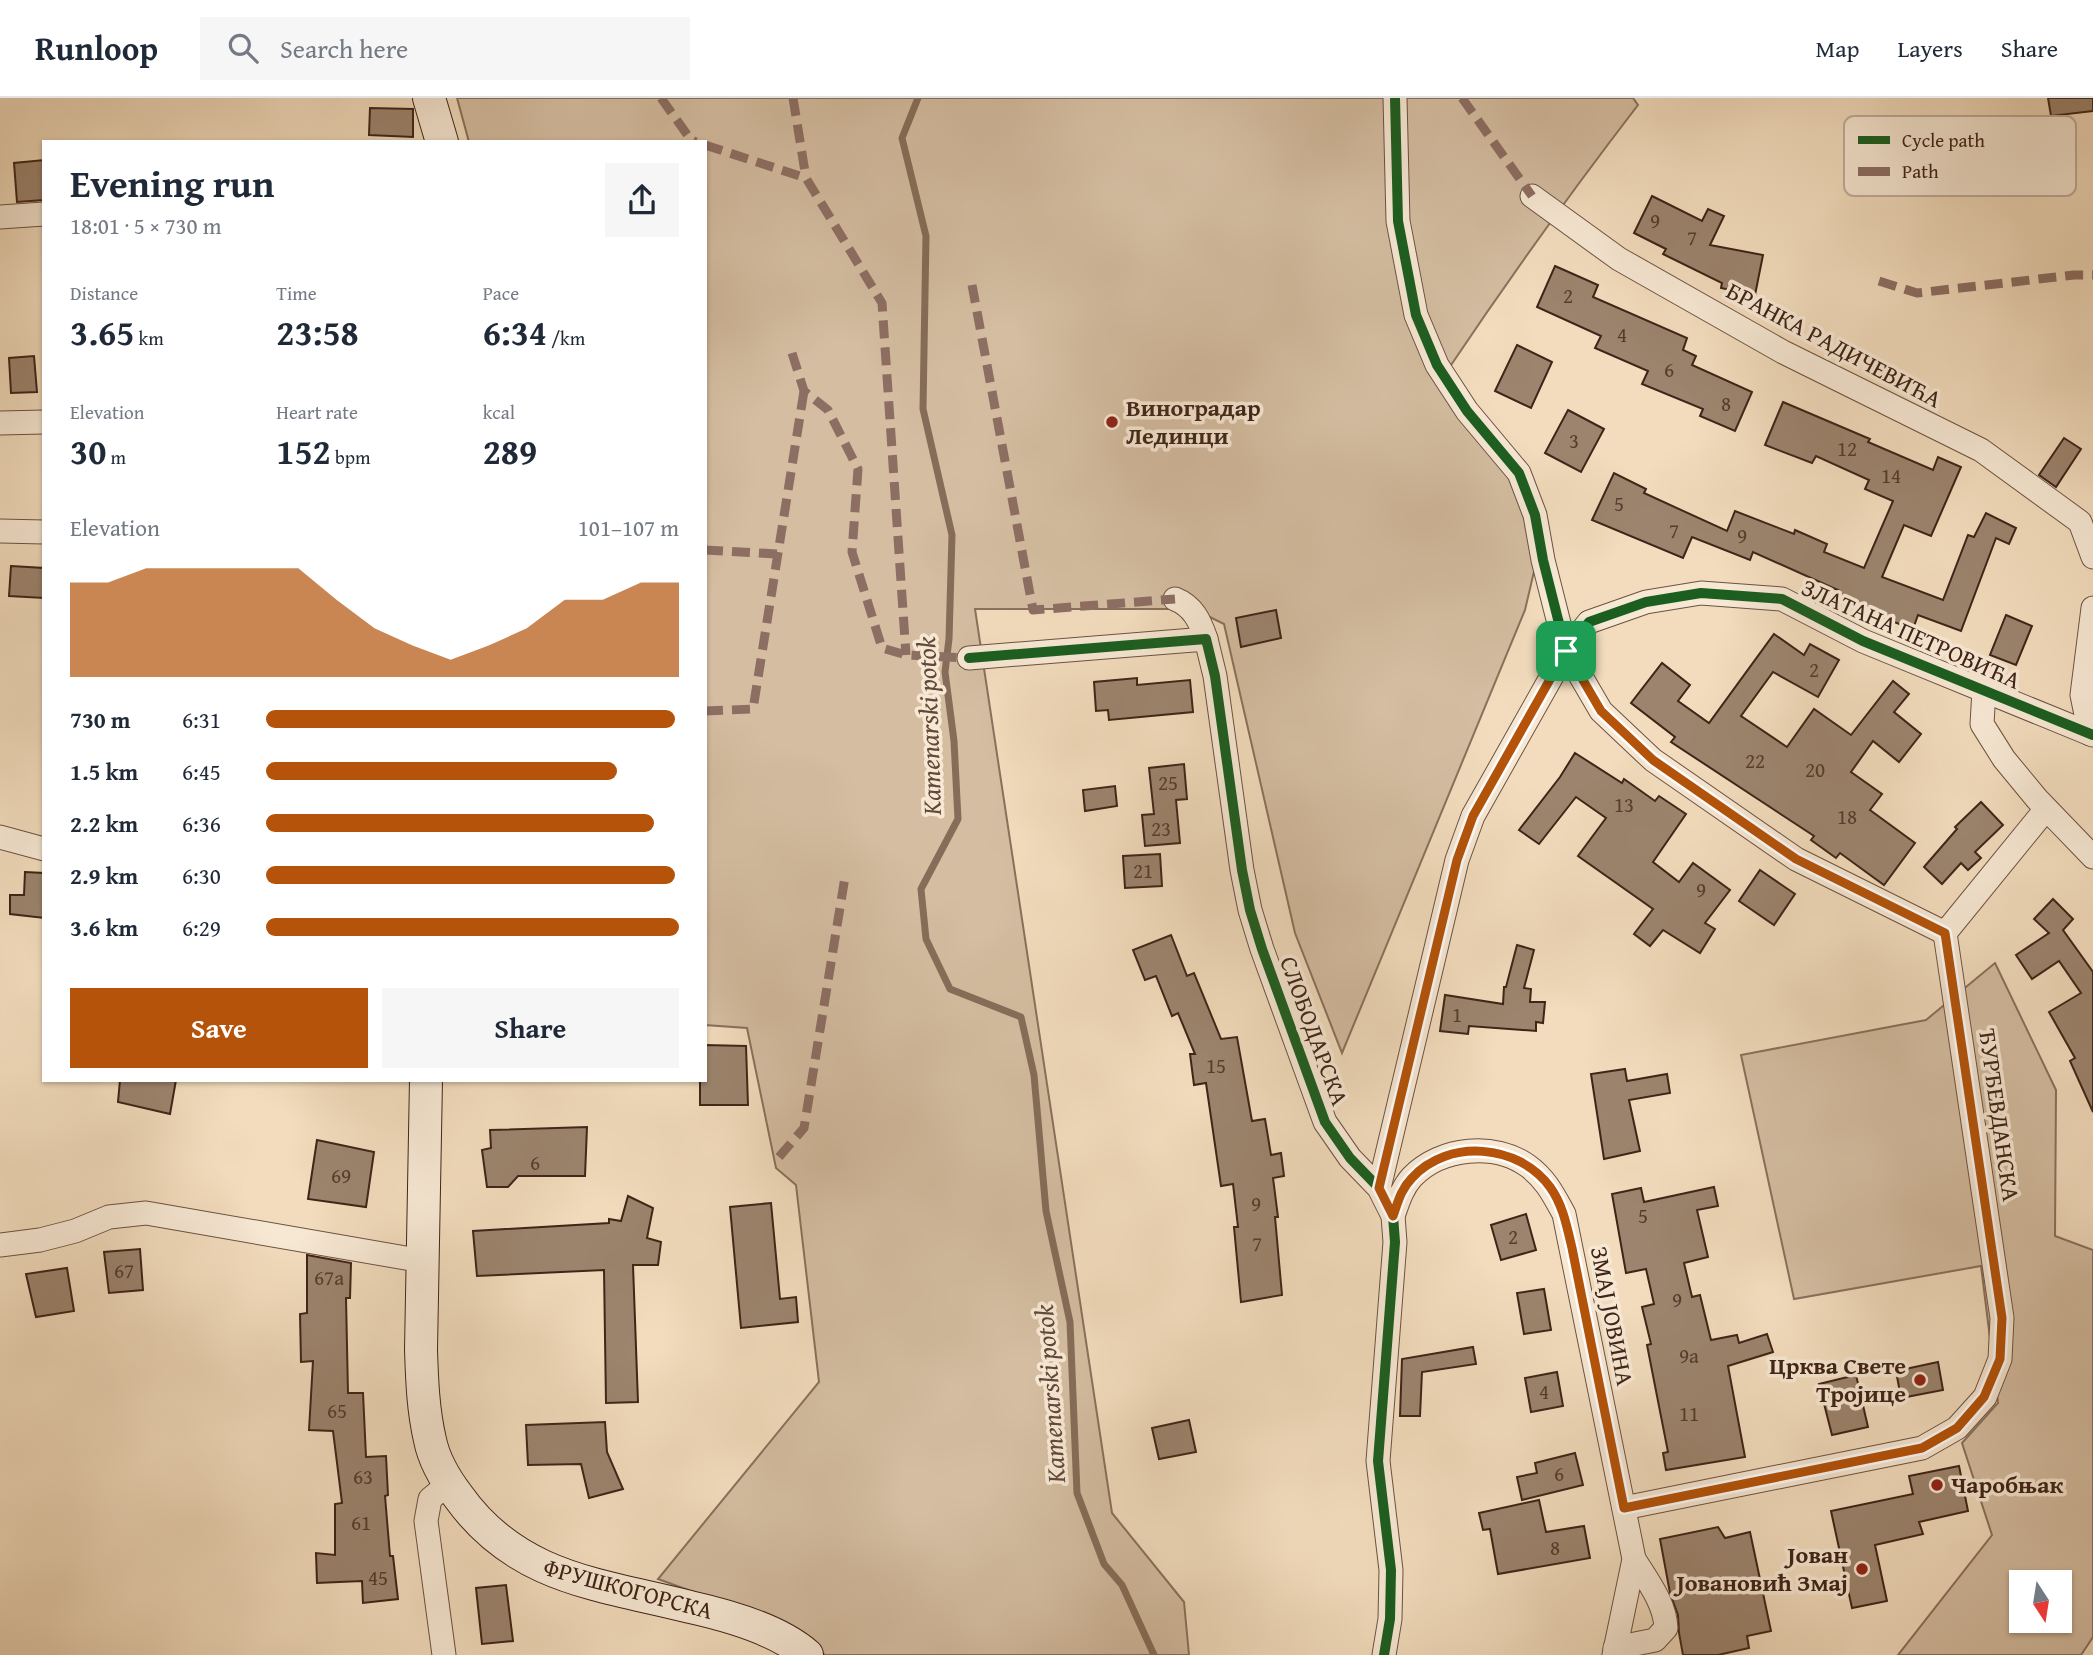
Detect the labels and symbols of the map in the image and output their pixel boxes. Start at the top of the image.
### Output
legend [1844,116,2076,196]
text: Cycle path [1902,126,1985,154]
text: Path [1902,157,1939,185]
house number: 9 [1650,205,1660,236]
house number: 7 [1687,222,1697,253]
street label: БРАНКА РАДИЧЕВИЋА [1720,273,1948,416]
house number: 2 [1563,280,1573,311]
house number: 4 [1617,319,1627,350]
house number: 6 [1664,354,1674,385]
house number: 8 [1721,388,1731,419]
place label: Виноградар Лединци [1126,390,1261,453]
marker: Виноградар Лединци [1104,414,1120,430]
house number: 3 [1569,425,1579,456]
house number: 12 [1837,433,1857,464]
house number: 14 [1881,460,1901,491]
house number: 5 [1614,488,1624,519]
house number: 7 [1669,515,1679,546]
house number: 9 [1737,520,1747,551]
street label: ЗЛАТАНА ПЕТРОВИЋА [1796,569,2027,698]
pin [1536,621,1596,681]
water label: Kamenarski potok [906,636,951,817]
house number: 2 [1809,654,1819,685]
house number: 22 [1745,745,1765,776]
house number: 20 [1805,754,1825,785]
house number: 25 [1158,767,1178,798]
house number: 13 [1614,789,1634,820]
house number: 18 [1837,801,1857,832]
house number: 23 [1151,813,1171,844]
house number: 21 [1133,855,1153,886]
house number: 9 [1696,874,1706,905]
street label: СЛОБОДАРСКА [1271,951,1358,1111]
house number: 1 [1452,999,1462,1030]
street label: ЂУРЂЕВДАНСКА [1970,1026,2029,1204]
house number: 15 [1206,1050,1226,1081]
house number: 6 [530,1147,540,1178]
house number: 69 [331,1160,351,1191]
house number: 9 [1251,1188,1261,1219]
house number: 5 [1638,1200,1648,1231]
house number: 2 [1508,1221,1518,1252]
house number: 7 [1252,1228,1262,1259]
street label: ЗМАЈ ЈОВИНА [1582,1243,1643,1389]
house number: 67 [114,1255,134,1286]
house number: 67a [314,1262,344,1293]
house number: 9 [1672,1284,1682,1315]
water label: Kamenarski potok [1024,1303,1075,1486]
house number: 9a [1679,1340,1699,1371]
place label: Црква Свете Тројице [1769,1348,1906,1411]
marker: Црква Свете Тројице [1912,1372,1928,1388]
house number: 4 [1539,1376,1549,1407]
house number: 65 [327,1395,347,1426]
house number: 11 [1679,1398,1699,1429]
house number: 6 [1554,1458,1564,1489]
house number: 63 [353,1461,373,1492]
place label: Чаробњак [1951,1467,2063,1502]
marker: Чаробњак [1929,1477,1945,1493]
house number: 61 [351,1507,371,1538]
house number: 8 [1550,1532,1560,1563]
place label: Јован Јовановић Змај [1672,1537,1848,1600]
street label: ФРУШКОГОРСКА [540,1549,717,1628]
marker: Јован Јовановић Змај [1854,1561,1870,1577]
house number: 45 [368,1562,388,1593]
north arrow [2009,1570,2072,1633]

